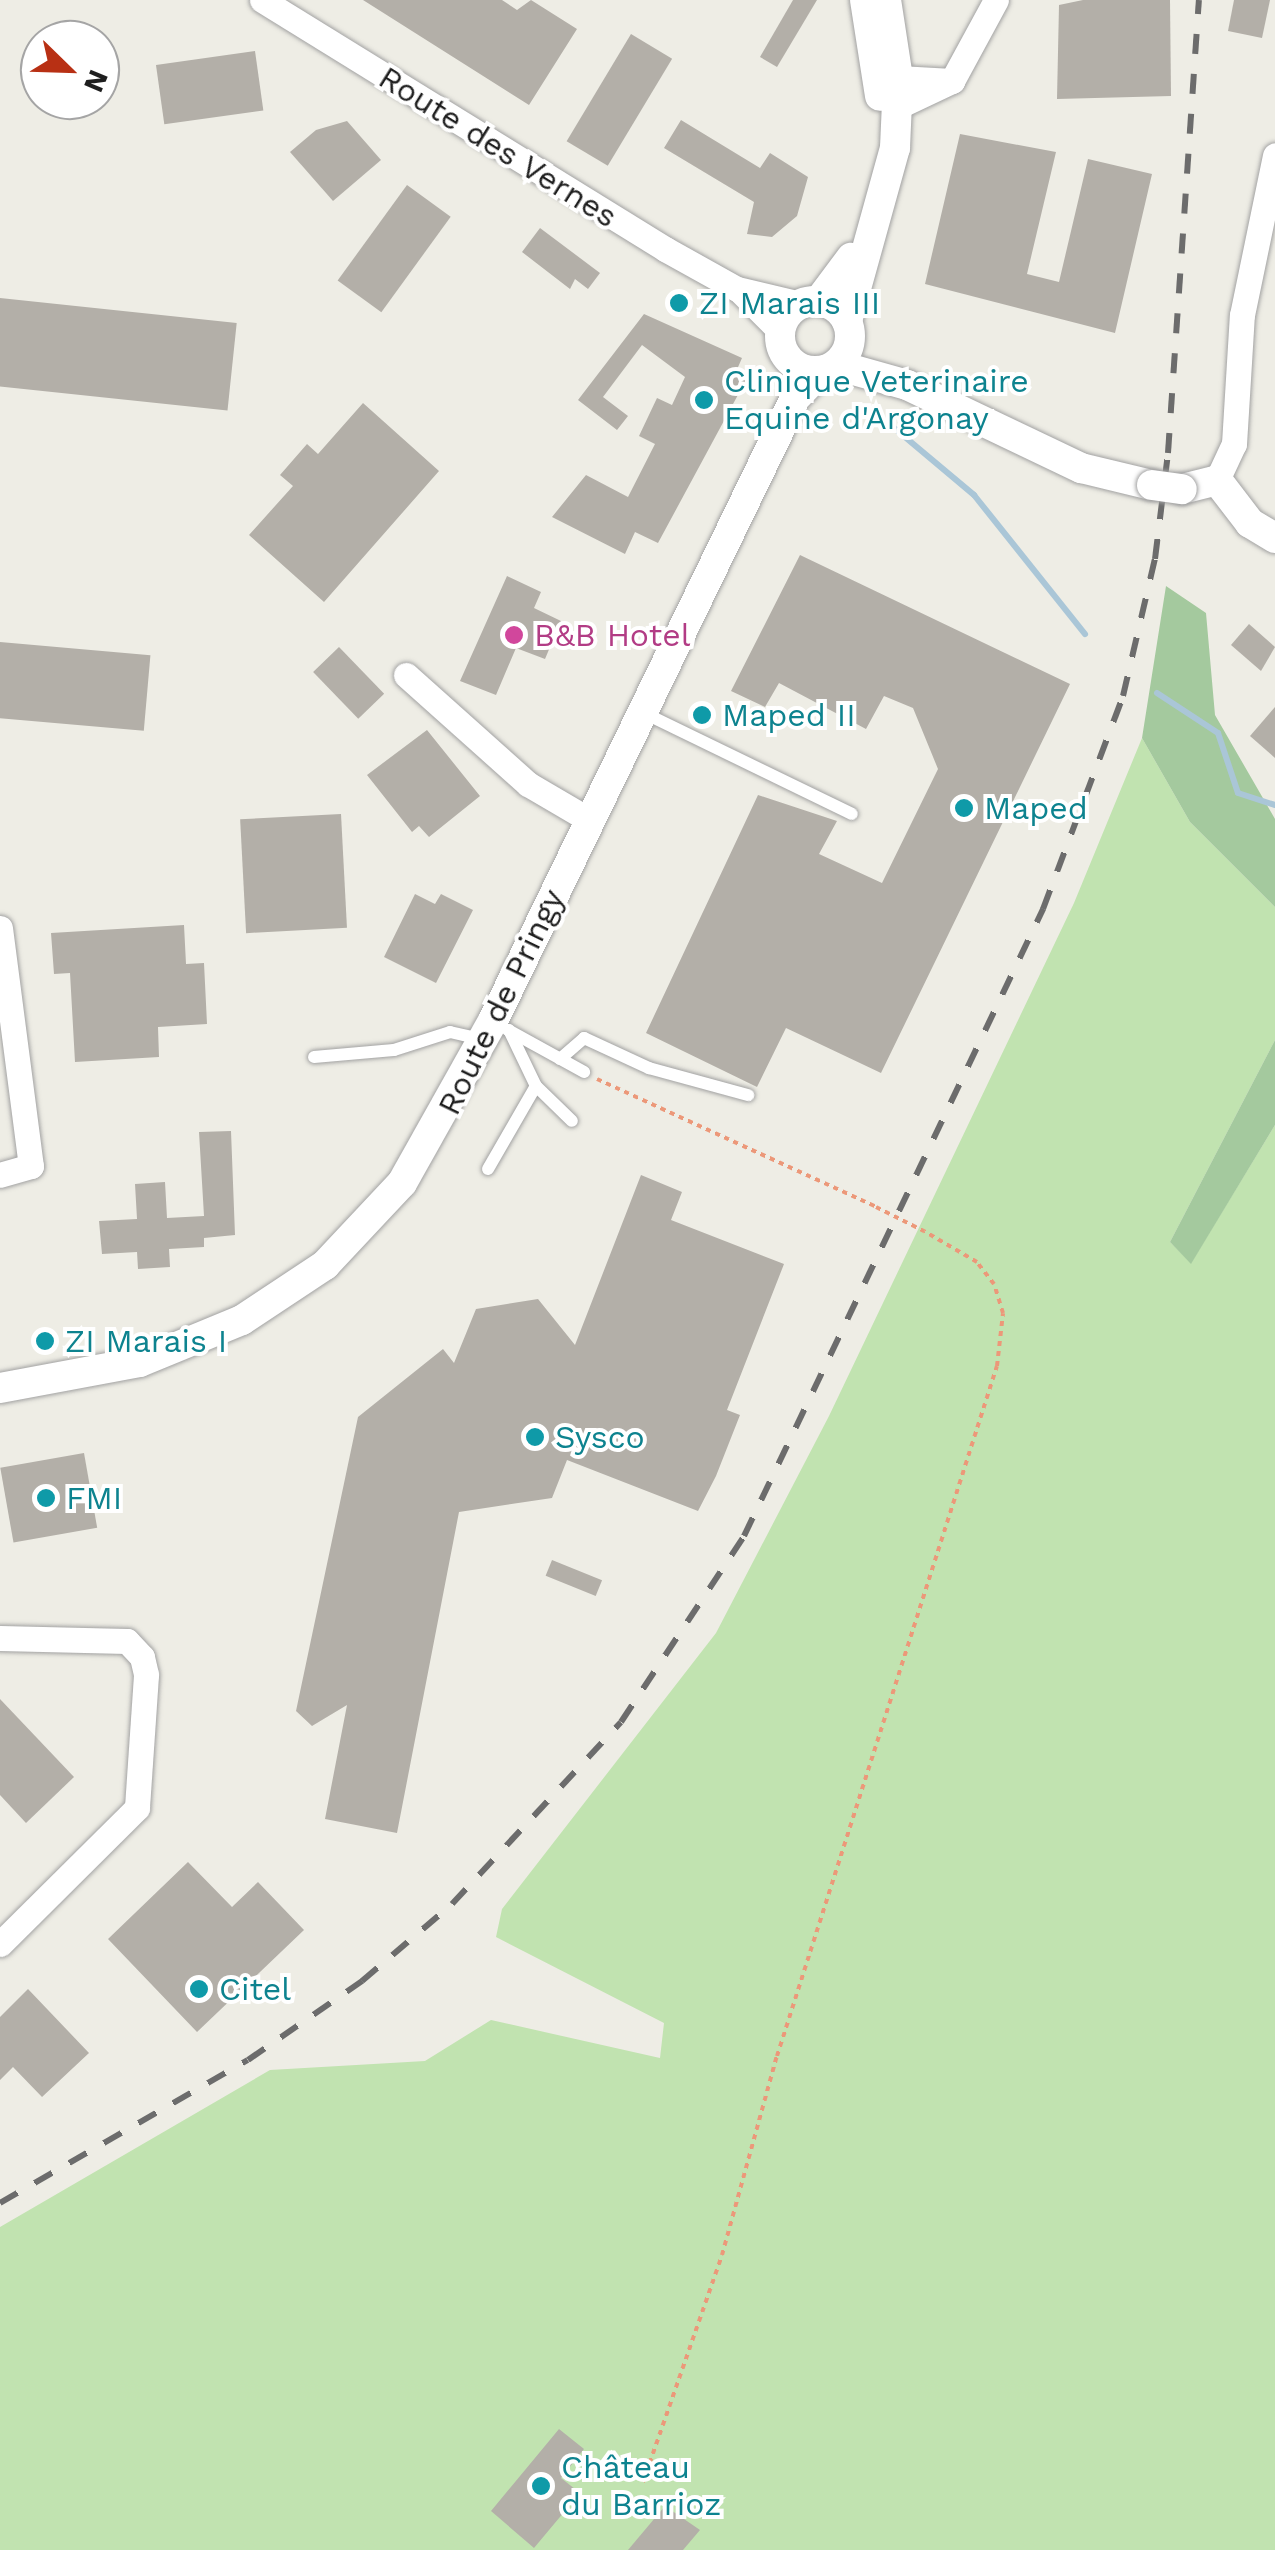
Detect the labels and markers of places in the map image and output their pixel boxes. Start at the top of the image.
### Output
place label: ZI Marais III [699,284,880,322]
marker: ZI Marais III [668,292,690,314]
place label: Clinique Veterinaire Equine d'Argonay [724,363,1030,438]
marker: Clinique Veterinaire Equine d'Argonay [693,389,715,411]
place label: B&B Hotel [534,616,690,654]
marker: B&B Hotel [503,624,525,646]
place label: Maped II [722,696,856,734]
marker: Maped II [691,704,713,726]
place label: Maped [984,789,1088,827]
marker: Maped [953,797,975,819]
place label: ZI Marais I [65,1322,227,1360]
marker: ZI Marais I [34,1330,56,1352]
place label: Sysco [555,1418,645,1456]
marker: Sysco [524,1426,546,1448]
place label: FMI [66,1479,122,1517]
marker: FMI [35,1487,57,1509]
place label: Citel [219,1970,291,2008]
marker: Citel [188,1978,210,2000]
place label: Château du Barrioz [561,2449,721,2524]
marker: Château du Barrioz [530,2475,552,2497]

